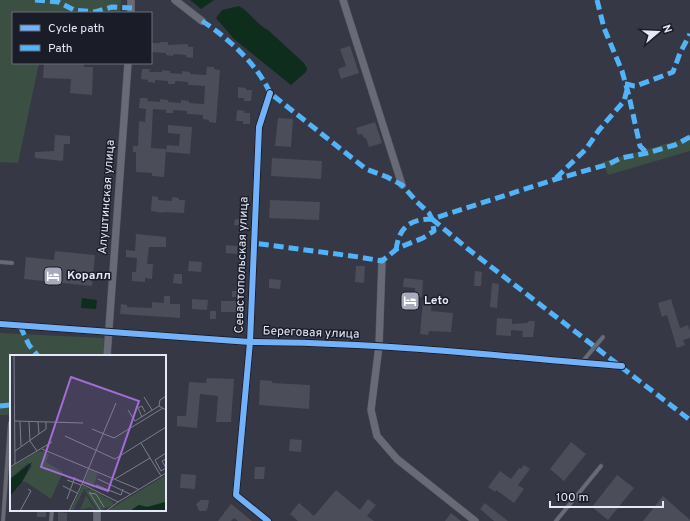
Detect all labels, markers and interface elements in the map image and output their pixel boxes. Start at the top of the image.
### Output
legend [12,12,152,64]
north arrow [638,12,678,52]
text: Cycle path [48,21,105,37]
text: N [659,23,674,35]
text: Path [48,41,73,57]
street label: Алуштинская улица [95,139,119,255]
street label: Севастопольская улица [232,196,252,334]
hotel icon: Коралл [42,265,64,287]
place label: Коралл [67,268,111,284]
hotel icon: Leto [399,290,421,312]
place label: Leto [424,293,449,309]
street label: Береговая улица [262,323,360,343]
inset map [10,355,166,511]
scale bar [550,483,663,509]
text: 100 m [556,490,589,506]

